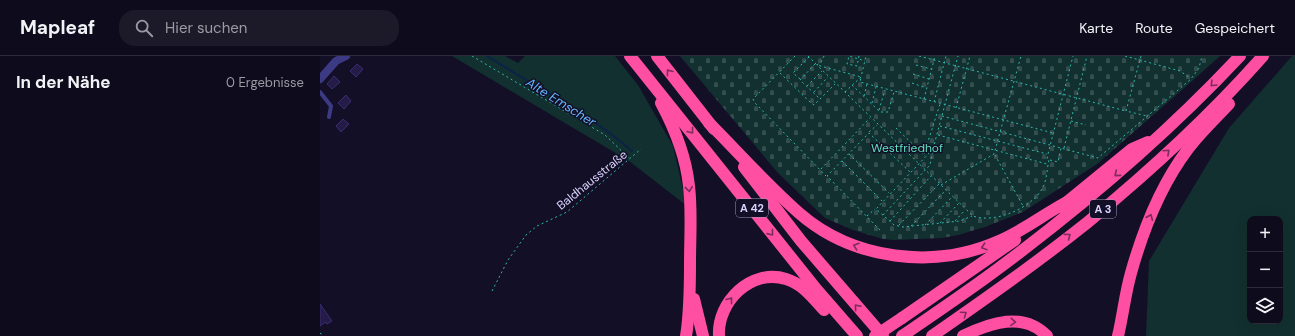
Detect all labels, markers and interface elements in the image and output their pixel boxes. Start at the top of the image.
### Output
search box [119,10,399,46]
text: Mapleaf [20,15,95,40]
icon: search [133,17,155,39]
text: Hier suchen [165,18,247,38]
text: Karte [1079,19,1113,37]
text: Route [1135,19,1173,37]
text: Gespeichert [1195,19,1275,37]
one-way arrow [667,70,674,77]
text: In der Nähe [16,71,111,93]
water label: Alte Emscher [522,73,600,131]
text: 0 Ergebnisse [226,74,304,91]
one-way arrow [1210,79,1218,87]
one-way arrow [686,126,693,133]
park label: Westfriedhof [871,140,943,156]
street label: Baldhausstraße [553,147,631,213]
one-way arrow [1162,149,1170,157]
one-way arrow [1115,170,1122,177]
one-way arrow [685,186,694,192]
road number: A 42 [736,199,768,217]
road number: A 3 [1090,200,1116,218]
one-way arrow [1145,214,1153,221]
map controls [1247,216,1283,324]
button: + [1247,216,1283,252]
one-way arrow [767,228,774,235]
one-way arrow [1064,234,1071,241]
one-way arrow [853,242,860,250]
one-way arrow [980,242,987,251]
button: − [1247,252,1283,288]
button: layers [1247,288,1283,324]
one-way arrow [725,297,732,304]
one-way arrow [854,304,862,312]
one-way arrow [959,312,966,319]
one-way arrow [1010,318,1016,326]

